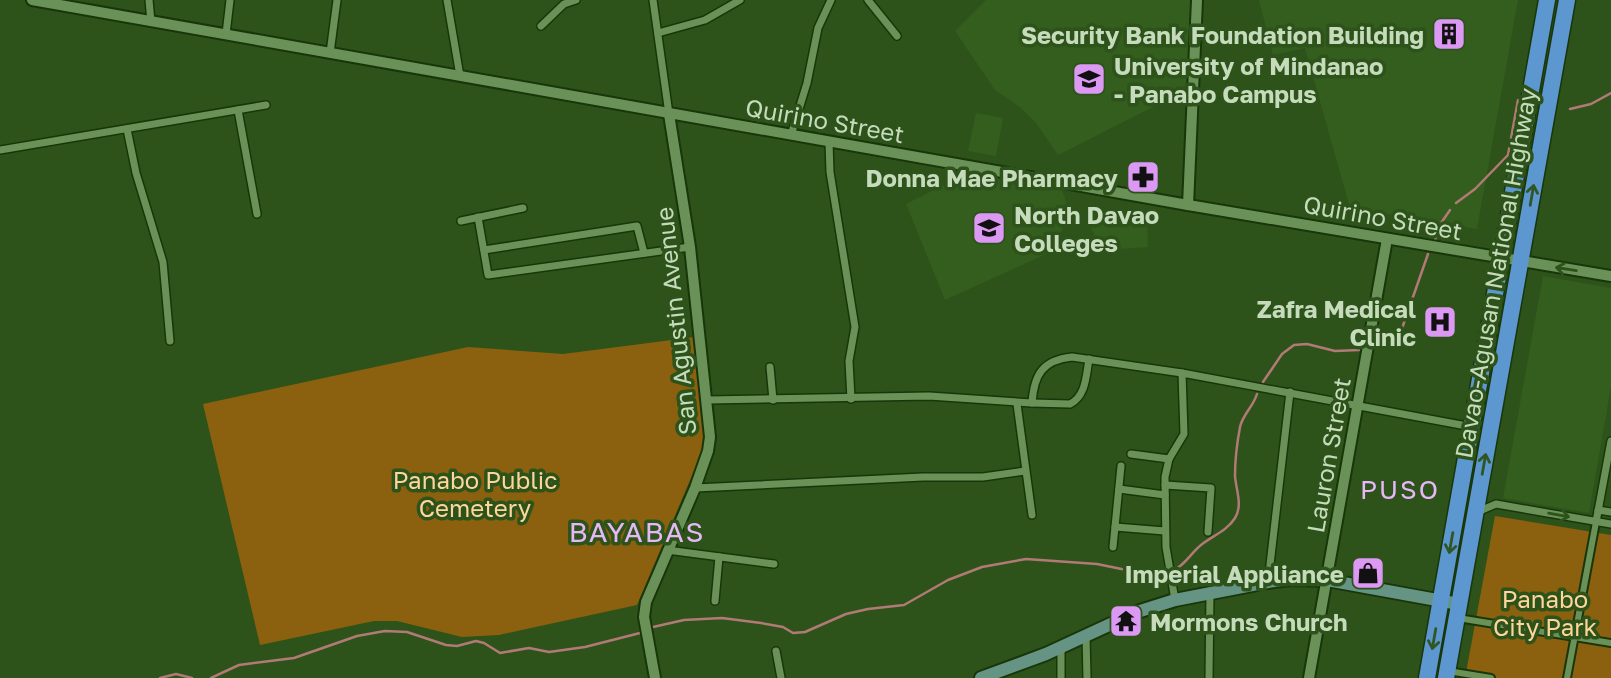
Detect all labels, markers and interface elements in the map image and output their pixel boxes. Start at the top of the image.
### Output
building icon: Security Bank Foundation Building [1430,15,1468,53]
place label: Security Bank Foundation Building [1021,20,1424,49]
place label: University of Mindanao - Panabo Campus [1114,51,1383,108]
school or university icon: University of Mindanao - Panabo Campus [1070,60,1108,98]
street label: Davao-Agusan National Highway [1448,86,1542,460]
street label: Quirino Street [743,92,907,148]
pharmacy icon: Donna Mae Pharmacy [1124,158,1162,196]
place label: Donna Mae Pharmacy [865,163,1119,192]
one-way arrow [1526,184,1539,207]
street label: Quirino Street [1301,189,1465,245]
place label: North Davao Colleges [1014,200,1159,257]
street label: San Agustin Avenue [649,206,701,436]
school or university icon: North Davao Colleges [970,209,1008,247]
one-way arrow [1555,262,1578,275]
place label: Zafra Medical Clinic [1257,294,1416,351]
hospital icon: Zafra Medical Clinic [1421,303,1459,341]
street label: Lauron Street [1300,375,1356,535]
one-way arrow [1478,453,1491,476]
park label: Panabo Public Cemetery [393,465,557,522]
district label: PUSO [1360,474,1440,505]
one-way arrow [1547,509,1570,522]
district label: BAYABAS [569,515,705,548]
one-way arrow [1444,531,1458,554]
shop icon: Imperial Appliance [1349,554,1387,592]
place label: Imperial Appliance [1124,559,1344,588]
park label: Panabo City Park [1493,584,1597,641]
temple icon: Mormons Church [1107,602,1145,640]
place label: Mormons Church [1150,607,1348,636]
one-way arrow [1427,627,1440,650]

